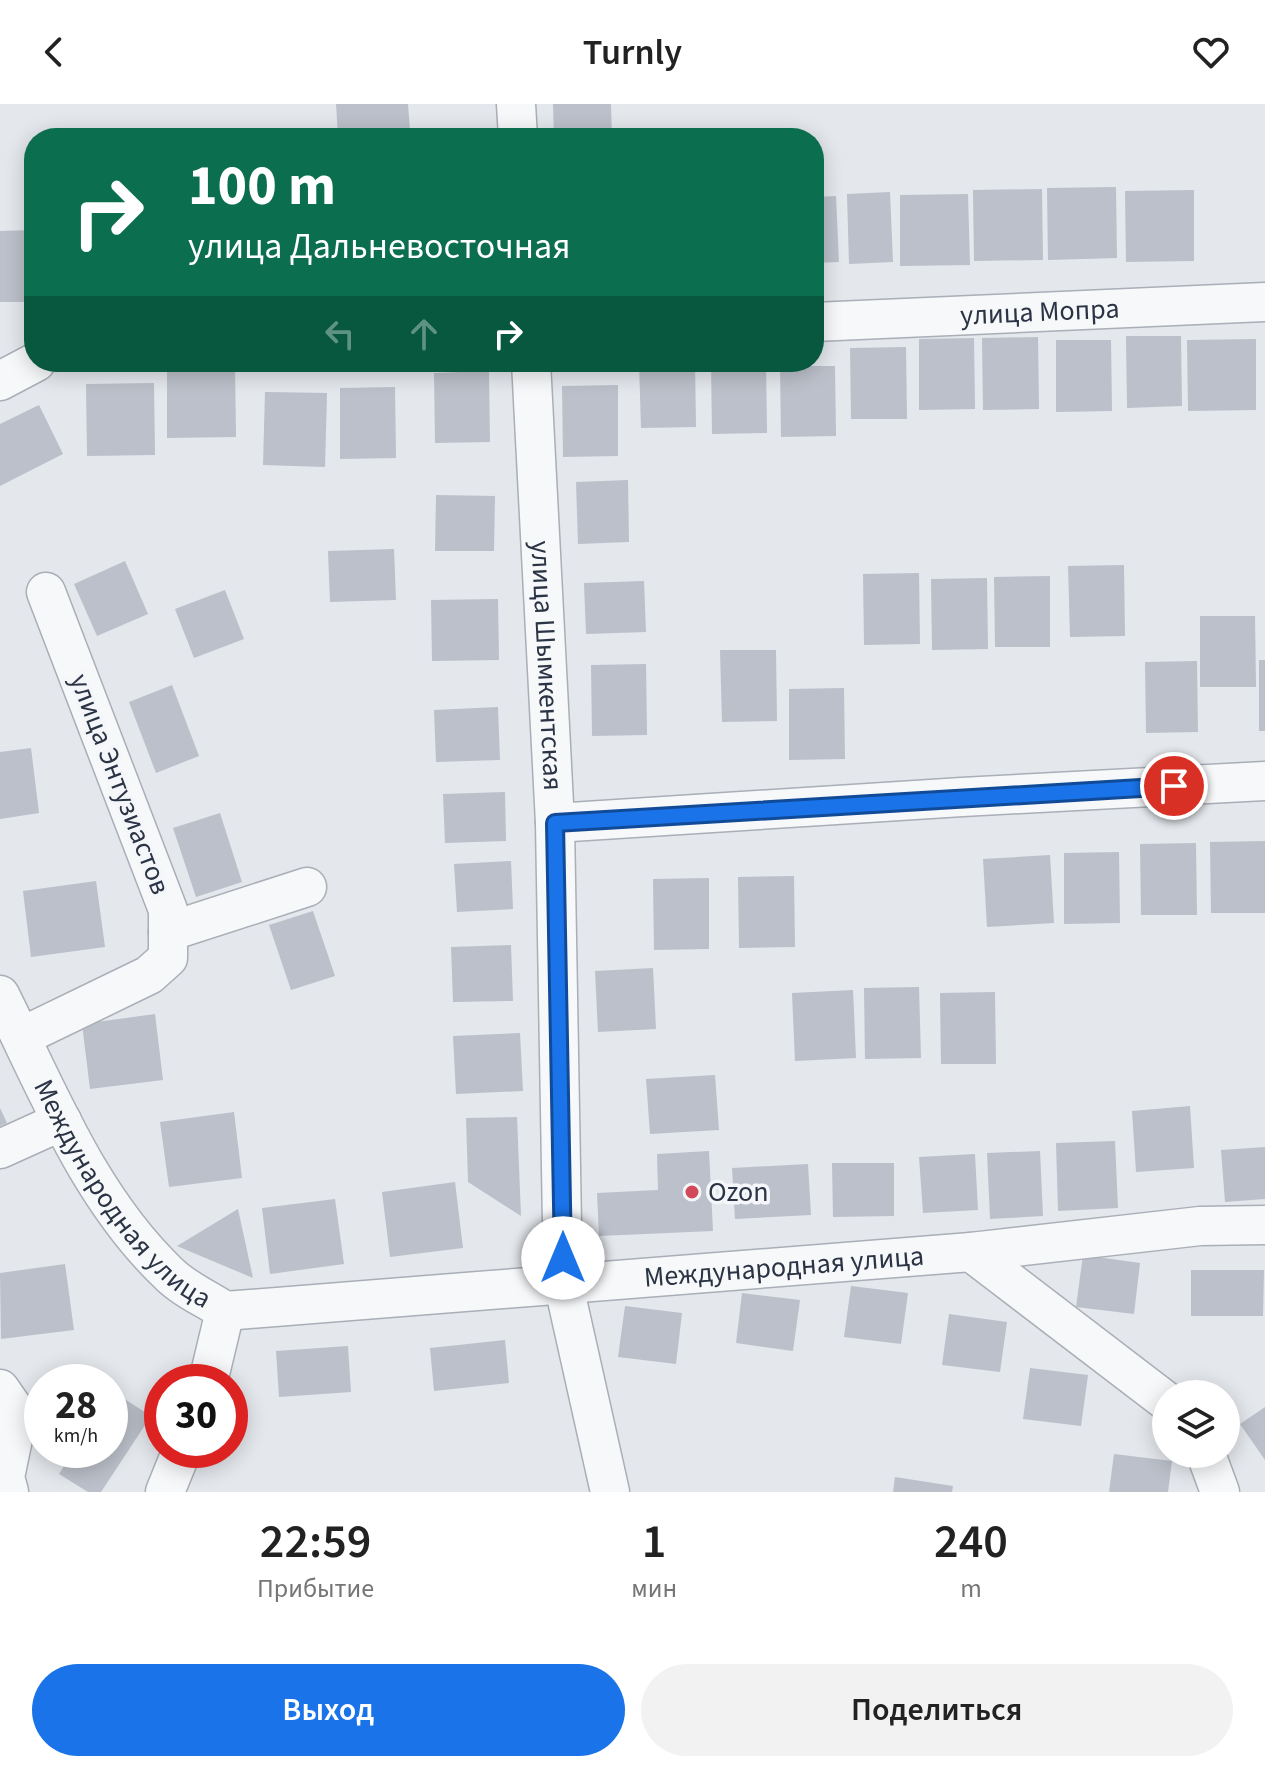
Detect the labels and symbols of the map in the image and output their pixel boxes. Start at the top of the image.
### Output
street label: улица Мопра [959,288,1120,335]
street label: улица Шымкентская [520,539,573,792]
street label: улица Энтузиастов [60,668,180,900]
pin [1140,752,1208,820]
street label: Международная улица [24,1072,219,1318]
place label: Ozon [708,1172,769,1212]
marker: Ozon [683,1183,701,1201]
position arrow [521,1216,605,1300]
street label: Международная улица [642,1236,925,1298]
speed limit sign: 30 [144,1364,248,1468]

